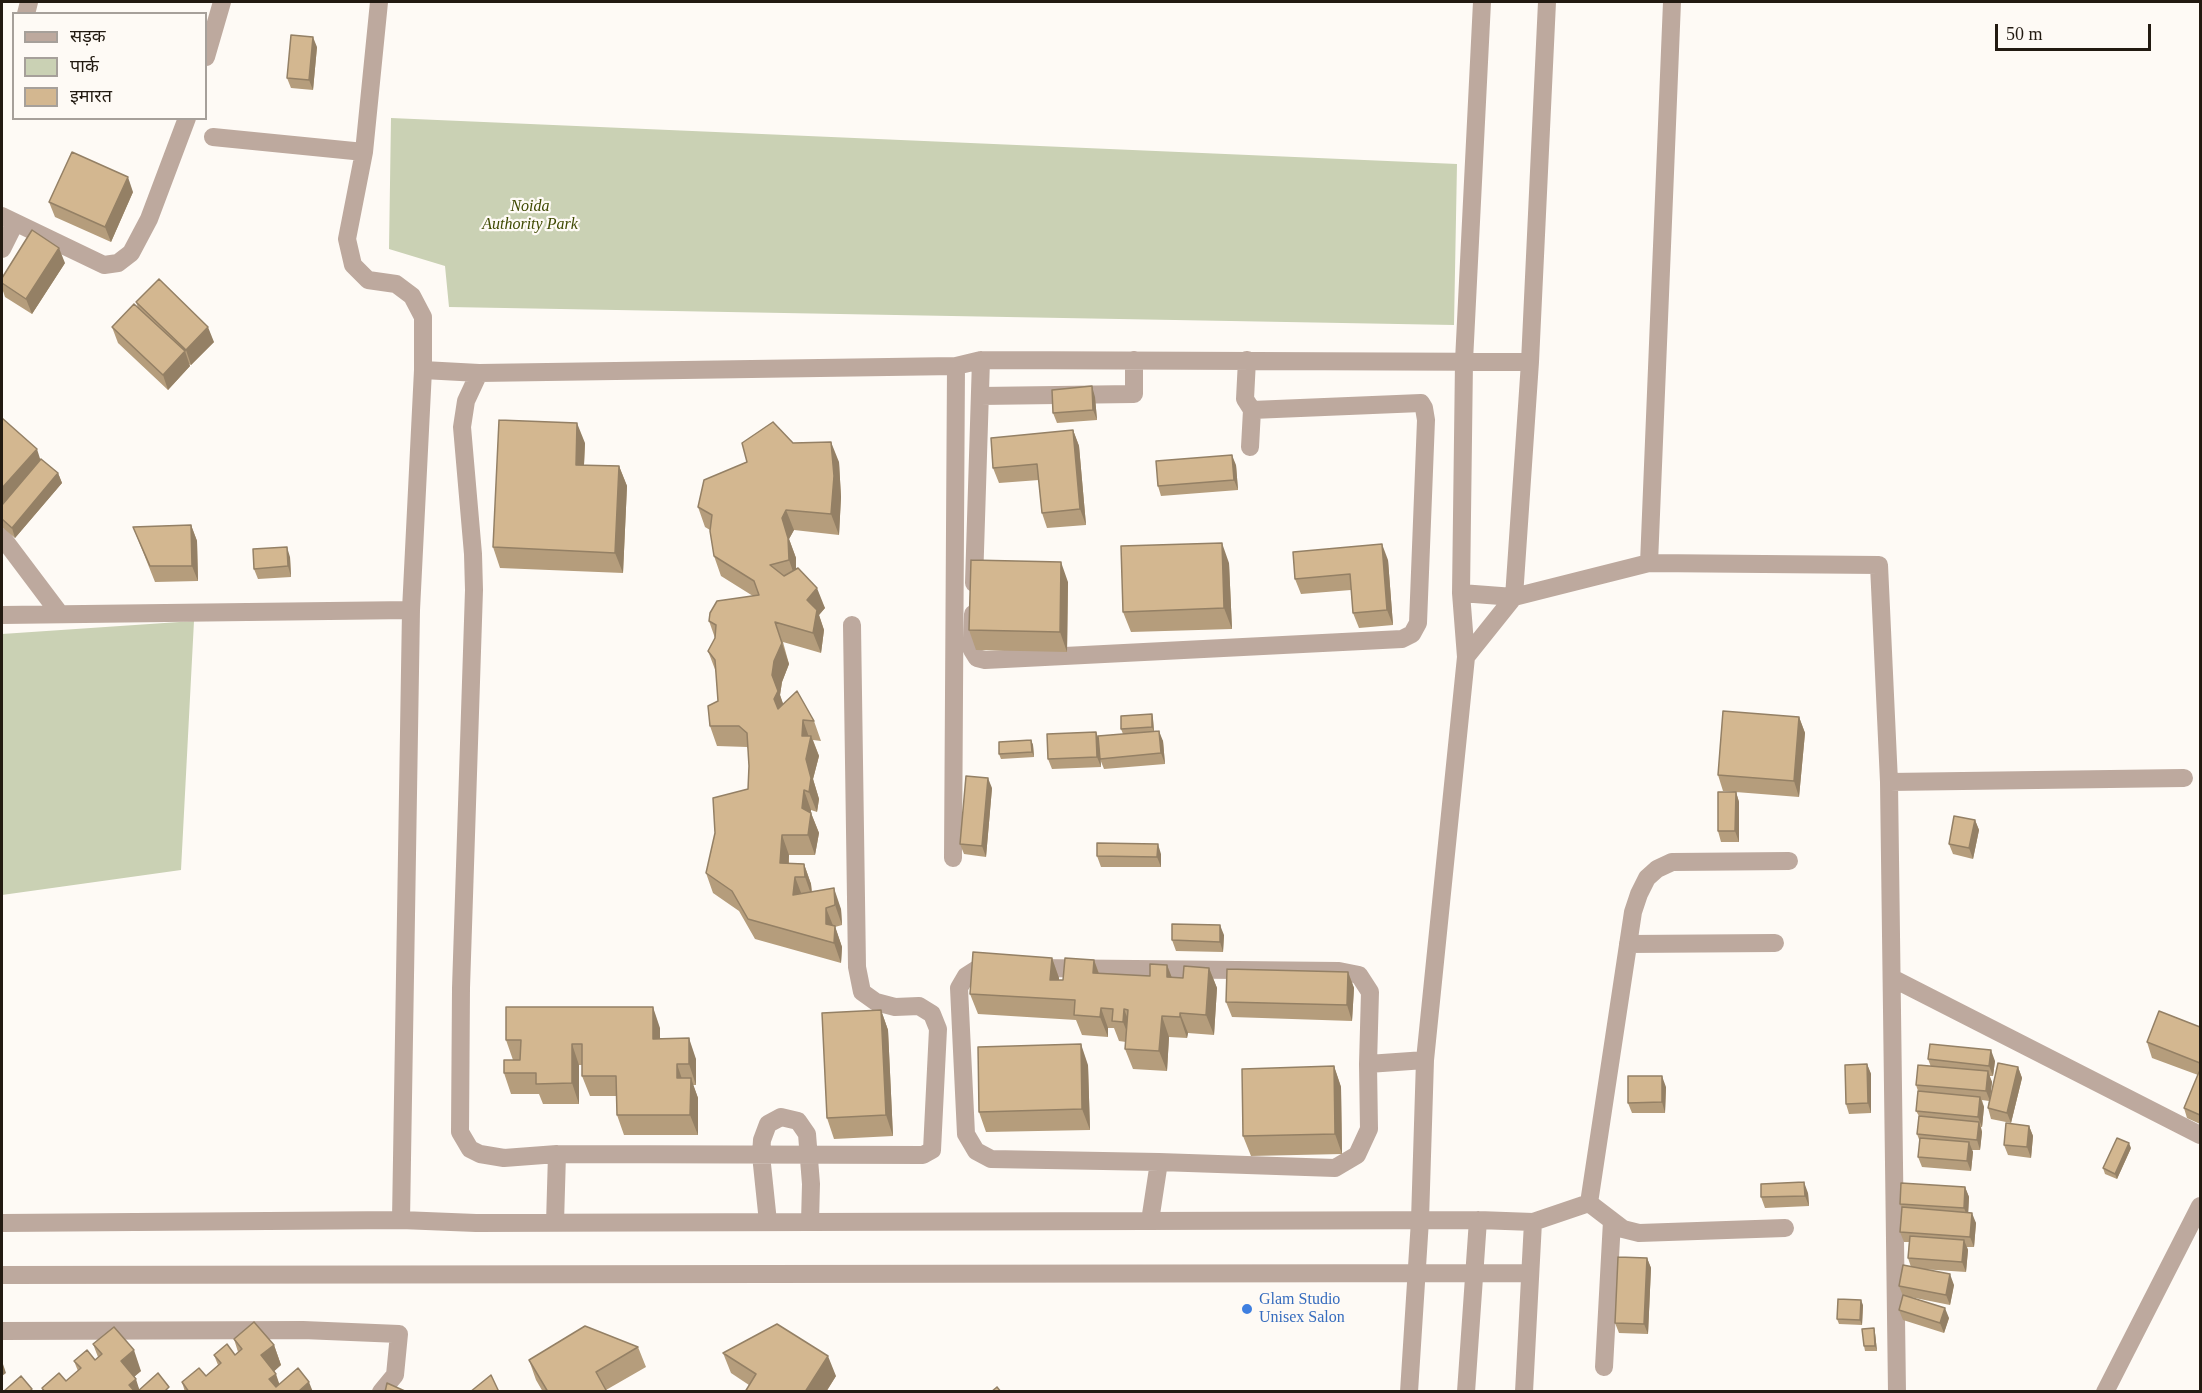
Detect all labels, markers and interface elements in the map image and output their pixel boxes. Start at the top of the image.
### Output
legend [12,12,207,120]
scale bar [1998,12,2154,50]
text: 50 m [2006,24,2043,44]
text: सड़क [70,26,106,46]
text: पार्क [70,56,99,76]
text: इमारत [70,86,112,106]
park label: Noida Authority Park [482,197,578,235]
place label: Glam Studio Unisex Salon [1259,1290,1345,1328]
marker: Glam Studio Unisex Salon [1240,1302,1254,1316]

